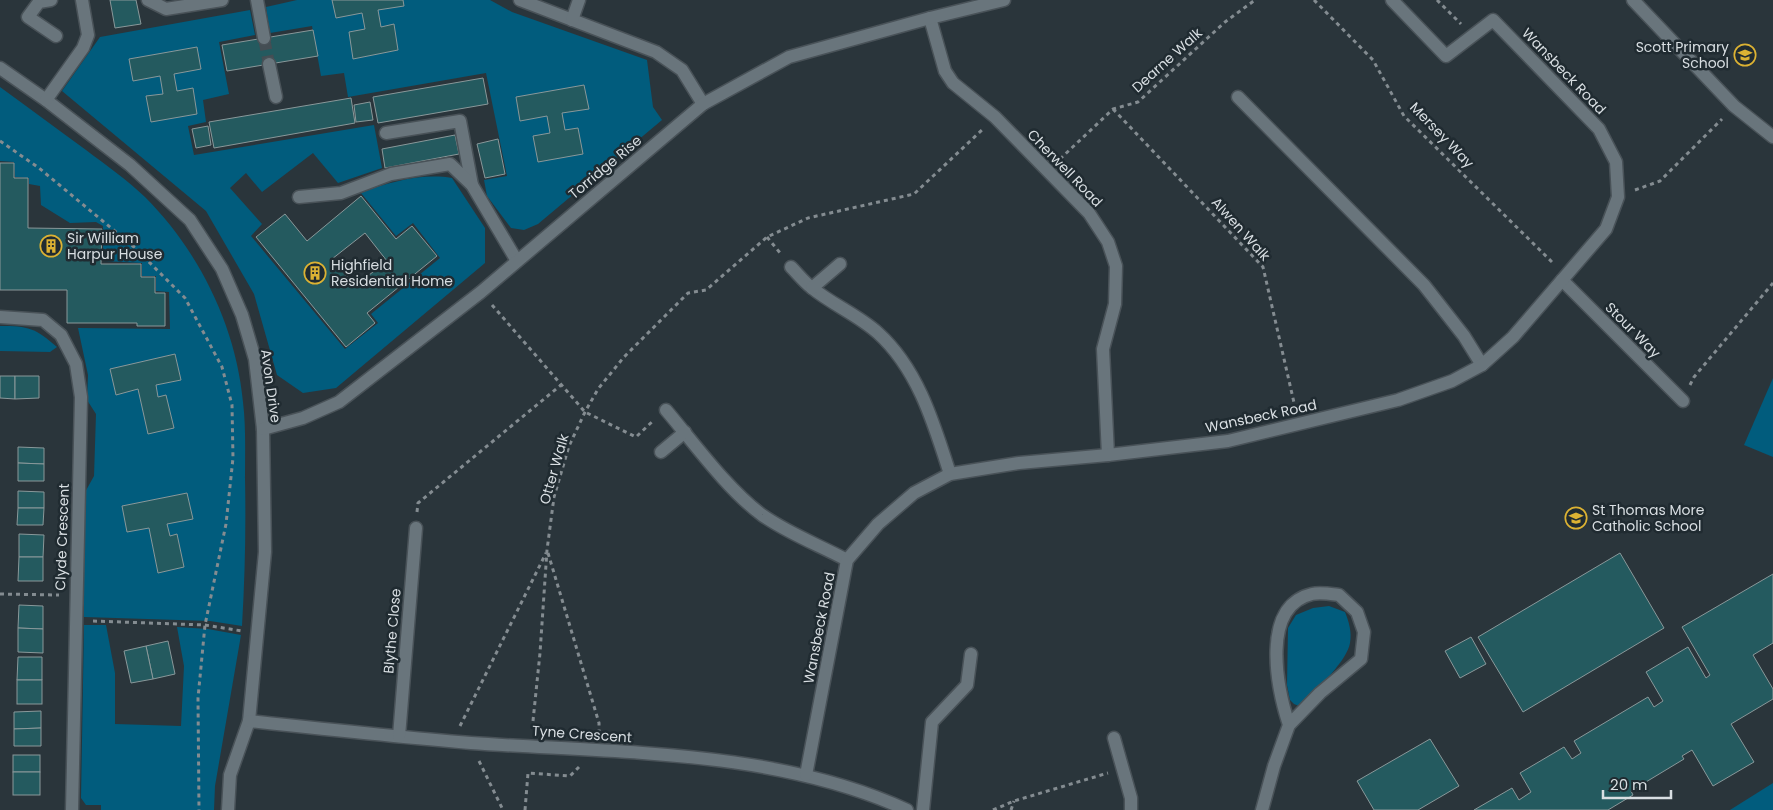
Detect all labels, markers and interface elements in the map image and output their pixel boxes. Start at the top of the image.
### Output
street label: Dearne Walk [1127,22,1207,97]
street label: Wansbeck Road [1517,23,1611,119]
place label: Scott Primary School [1636,37,1729,73]
school or university icon: Scott Primary School [1733,43,1757,67]
street label: Mersey Way [1405,98,1479,172]
street label: Cherwell Road [1023,125,1107,211]
street label: Torridge Rise [564,130,646,203]
street label: Alwen Walk [1207,193,1276,266]
place label: Sir William Harpur House [67,228,163,264]
building icon: Sir William Harpur House [39,234,63,258]
place label: Highfield Residential Home [331,255,453,291]
building icon: Highfield Residential Home [303,261,327,285]
street label: Stour Way [1601,298,1665,362]
street label: Avon Drive [256,348,286,424]
street label: Wansbeck Road [1203,394,1319,438]
street label: Otter Walk [534,431,574,507]
street label: Clyde Crescent [50,483,74,591]
place label: St Thomas More Catholic School [1592,500,1705,536]
school or university icon: St Thomas More Catholic School [1564,506,1588,530]
street label: Wansbeck Road [798,570,840,686]
street label: Blythe Close [378,587,406,675]
street label: Tyne Crescent [531,721,633,747]
scale bar [1603,768,1670,800]
text: 20 m [1610,774,1648,795]

